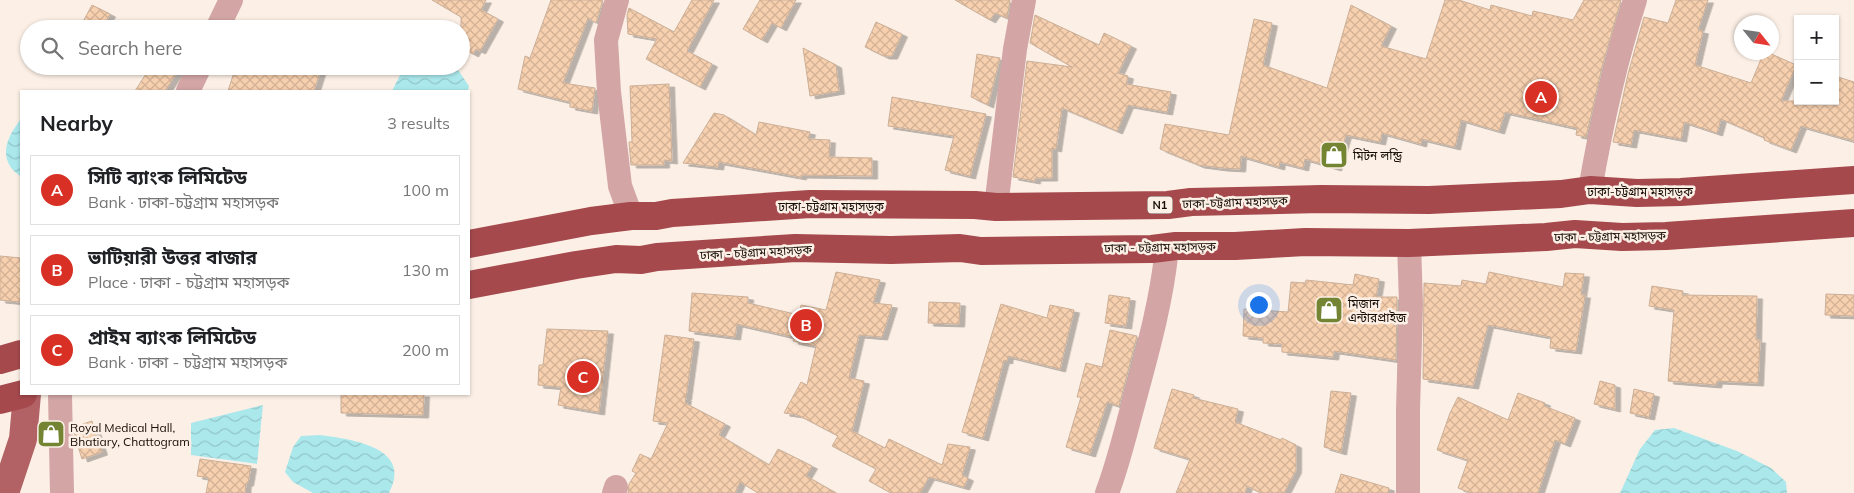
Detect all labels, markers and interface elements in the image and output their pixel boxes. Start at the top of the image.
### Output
north arrow [1734,15,1779,60]
map controls [1794,15,1839,105]
button: + [1794,15,1839,60]
search box [20,20,470,75]
icon: search [38,34,66,62]
text: Search here [78,36,182,60]
button: − [1794,60,1839,105]
pin: A [1525,78,1557,116]
text: Nearby [40,110,113,136]
text: 3 results [387,113,450,133]
shop icon: মিটন লন্ড্রি [1319,140,1349,170]
place label: মিটন লন্ড্রি [1352,148,1403,163]
text: সিটি ব্যাংক লিমিটেড [88,165,247,189]
text: A [51,180,63,200]
text: 100 m [402,180,449,200]
street label: ঢাকা-চট্টগ্রাম মহাসড়ক [1586,184,1693,199]
text: Bank · ঢাকা-চট্টগ্রাম মহাসড়ক [88,192,279,212]
street label: ঢাকা-চট্টগ্রাম মহাসড়ক [1181,193,1288,211]
road number: N1 [1148,196,1172,214]
street label: ঢাকা-চট্টগ্রাম মহাসড়ক [777,199,884,214]
street label: ঢাকা - চট্টগ্রাম মহাসড়ক [1553,228,1666,244]
street label: ঢাকা - চট্টগ্রাম মহাসড়ক [1103,239,1216,255]
street label: ঢাকা - চট্টগ্রাম মহাসড়ক [699,242,813,262]
text: ভাটিয়ারী উত্তর বাজার [88,245,257,269]
text: B [51,260,63,280]
text: 130 m [402,260,449,280]
text: Place · ঢাকা - চট্টগ্রাম মহাসড়ক [88,272,290,292]
your location [1246,292,1272,318]
shop icon: মিজান এন্টারপ্রাইজ [1314,295,1344,325]
place label: মিজান এন্টারপ্রাইজ [1347,296,1407,325]
pin: B [790,306,822,344]
text: প্রাইম ব্যাংক লিমিটেড [88,325,256,349]
text: C [52,340,62,360]
text: 200 m [402,340,449,360]
text: Bank · ঢাকা - চট্টগ্রাম মহাসড়ক [88,352,287,372]
pin: C [567,358,599,396]
shop icon: Royal Medical Hall, Bhatiary, Chattogram [36,419,66,449]
place label: Royal Medical Hall, Bhatiary, Chattogram [70,420,190,449]

